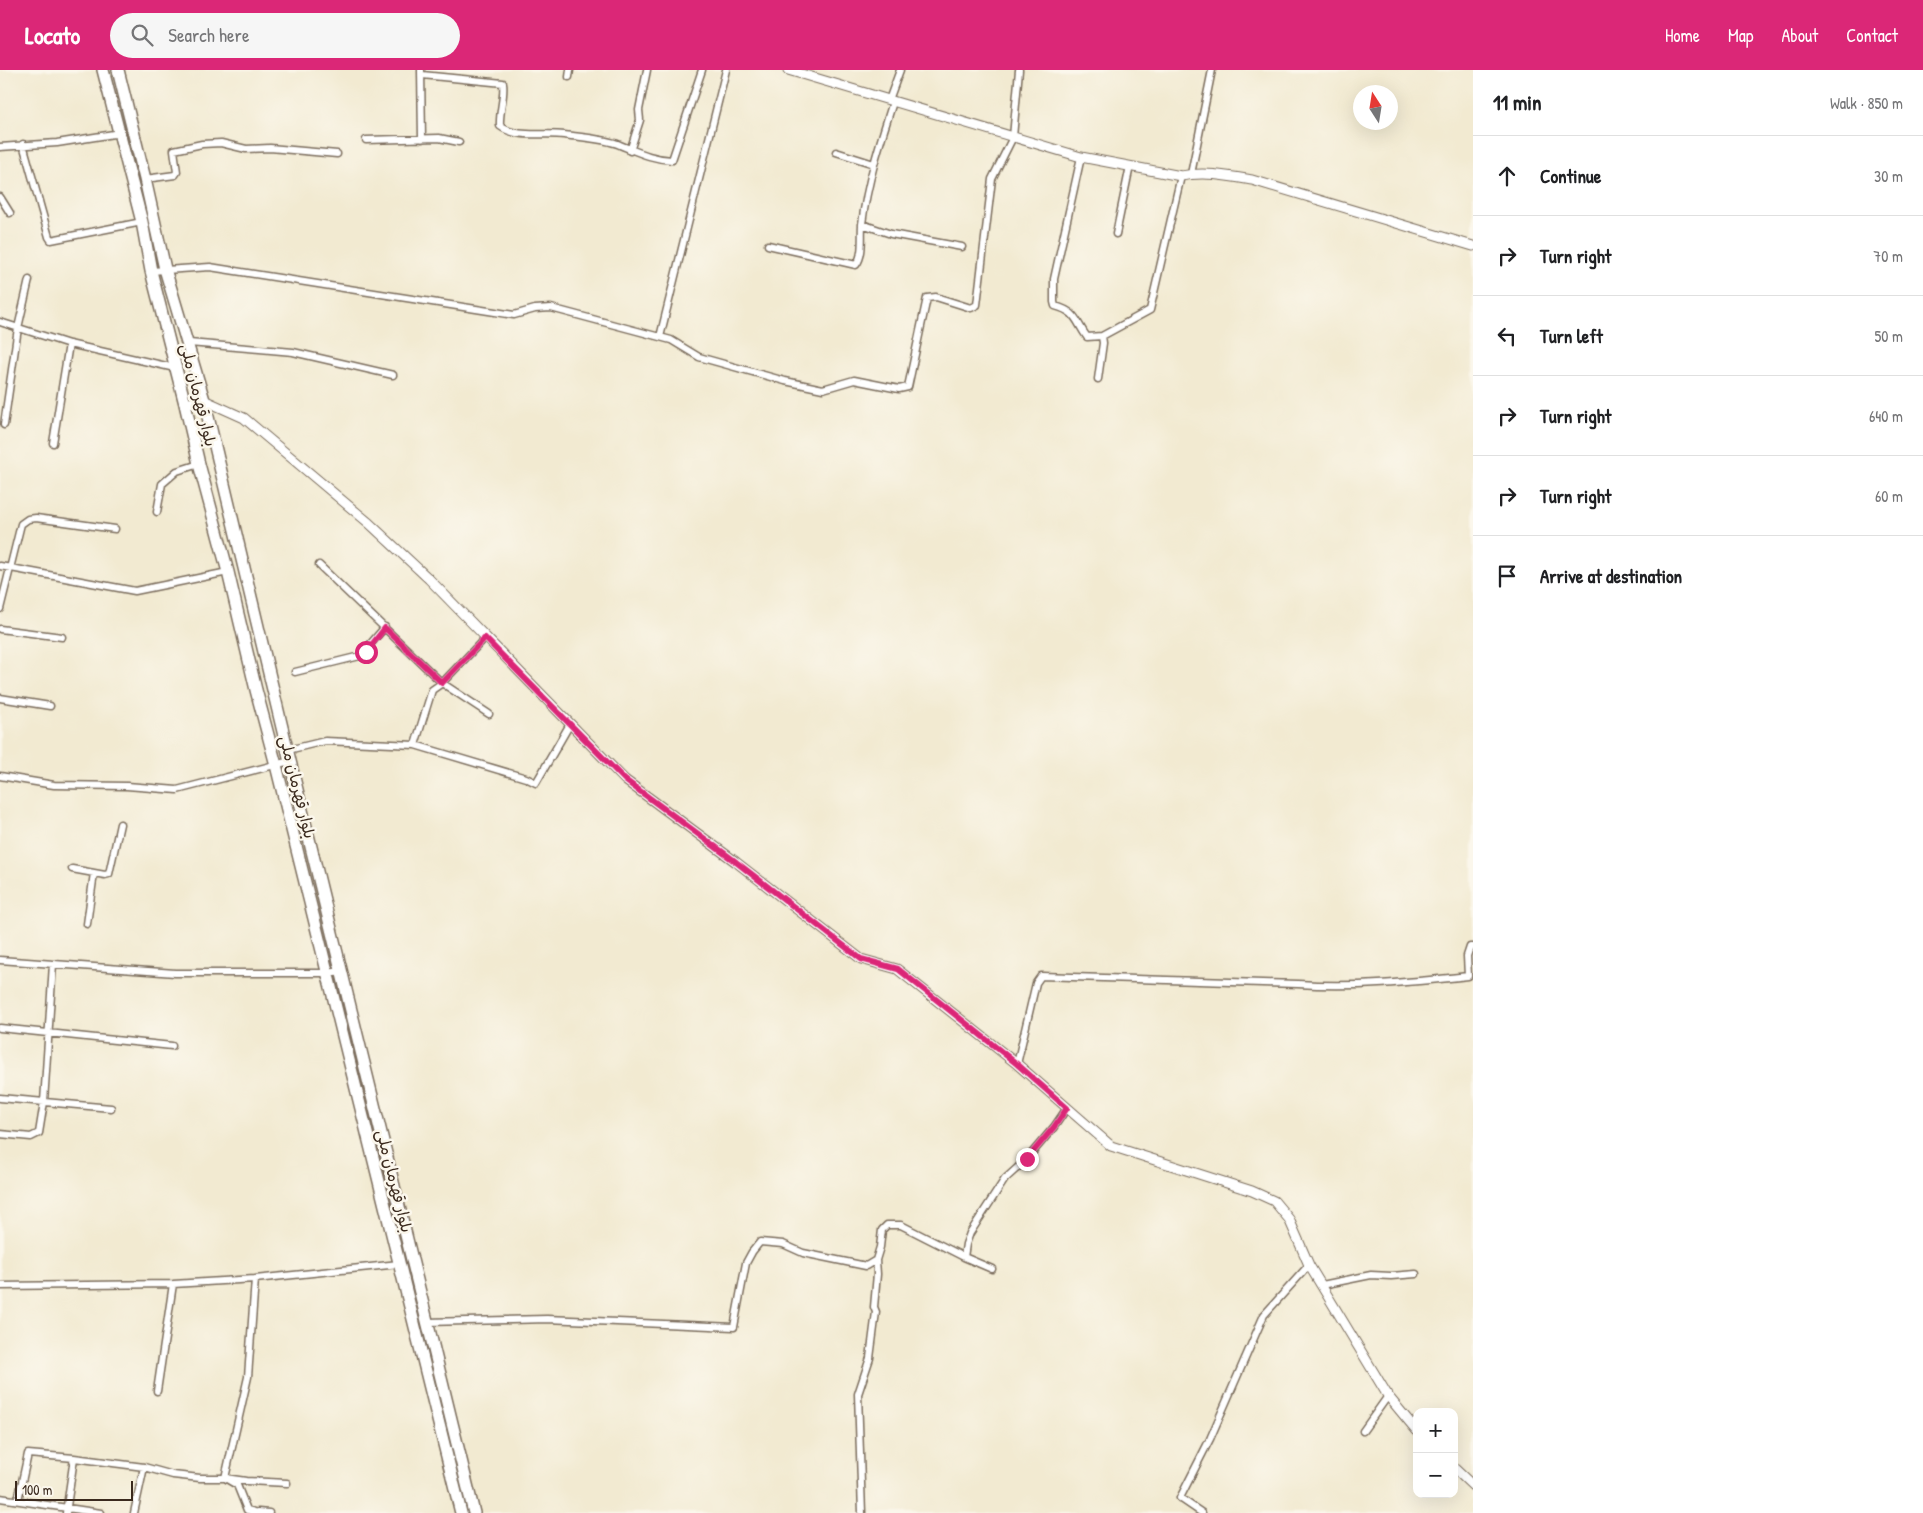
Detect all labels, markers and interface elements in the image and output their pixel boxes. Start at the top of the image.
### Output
search box [110,13,460,58]
text: Locato [25,19,80,51]
icon: search [128,21,156,49]
text: Search here [168,22,249,48]
text: Home [1665,23,1700,48]
text: Map [1728,23,1753,48]
text: About [1781,23,1818,48]
text: Contact [1846,23,1898,48]
north arrow [1353,85,1398,130]
text: 11 min [1493,88,1542,117]
text: Walk · 850 m [1830,92,1903,114]
icon: ahead [1493,162,1521,190]
text: Continue [1540,163,1601,189]
text: 30 m [1874,165,1903,187]
icon: right [1493,242,1521,270]
text: Turn right [1540,243,1611,269]
text: 70 m [1873,245,1903,267]
icon: left [1493,322,1521,350]
text: Turn left [1540,323,1603,349]
text: 50 m [1875,325,1903,347]
street label: بلوار قهرمان ملی [176,341,222,449]
icon: right [1493,402,1521,430]
text: Turn right [1540,403,1611,429]
text: 640 m [1869,405,1903,427]
icon: right [1493,482,1521,510]
text: Turn right [1540,483,1611,509]
text: 60 m [1875,485,1903,507]
icon: arrive [1493,562,1521,590]
text: Arrive at destination [1540,563,1682,589]
route start [355,641,378,664]
street label: بلوار قهرمان ملی [275,733,321,841]
street label: بلوار قهرمان ملی [372,1127,418,1235]
route end [1016,1148,1039,1171]
map controls [1413,1408,1458,1498]
button: + [1413,1408,1458,1453]
button: − [1413,1453,1458,1498]
scale bar [15,1478,132,1501]
text: 100 m [22,1480,52,1499]

